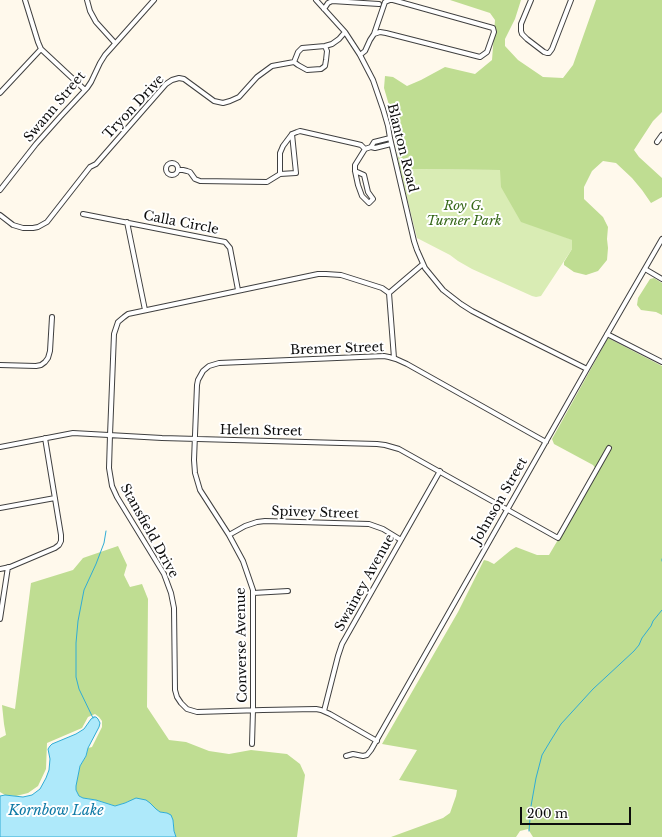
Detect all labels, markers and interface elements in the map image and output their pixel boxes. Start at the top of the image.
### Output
street label: Swann Street [21,69,89,145]
street label: Tryon Drive [100,72,168,142]
street label: Blanton Road [383,102,421,194]
park label: Roy G. Turner Park [427,198,501,229]
street label: Calla Circle [142,208,220,238]
street label: Bremer Street [290,340,384,358]
street label: Helen Street [220,422,302,440]
street label: Johnson Street [469,455,531,547]
street label: Stansfield Drive [117,481,181,581]
street label: Spivey Street [271,504,359,522]
street label: Swainey Avenue [332,532,398,634]
street label: Converse Avenue [233,587,251,703]
scale bar [522,799,633,825]
water label: Kornbow Lake [8,803,104,819]
text: 200 m [527,806,568,821]

